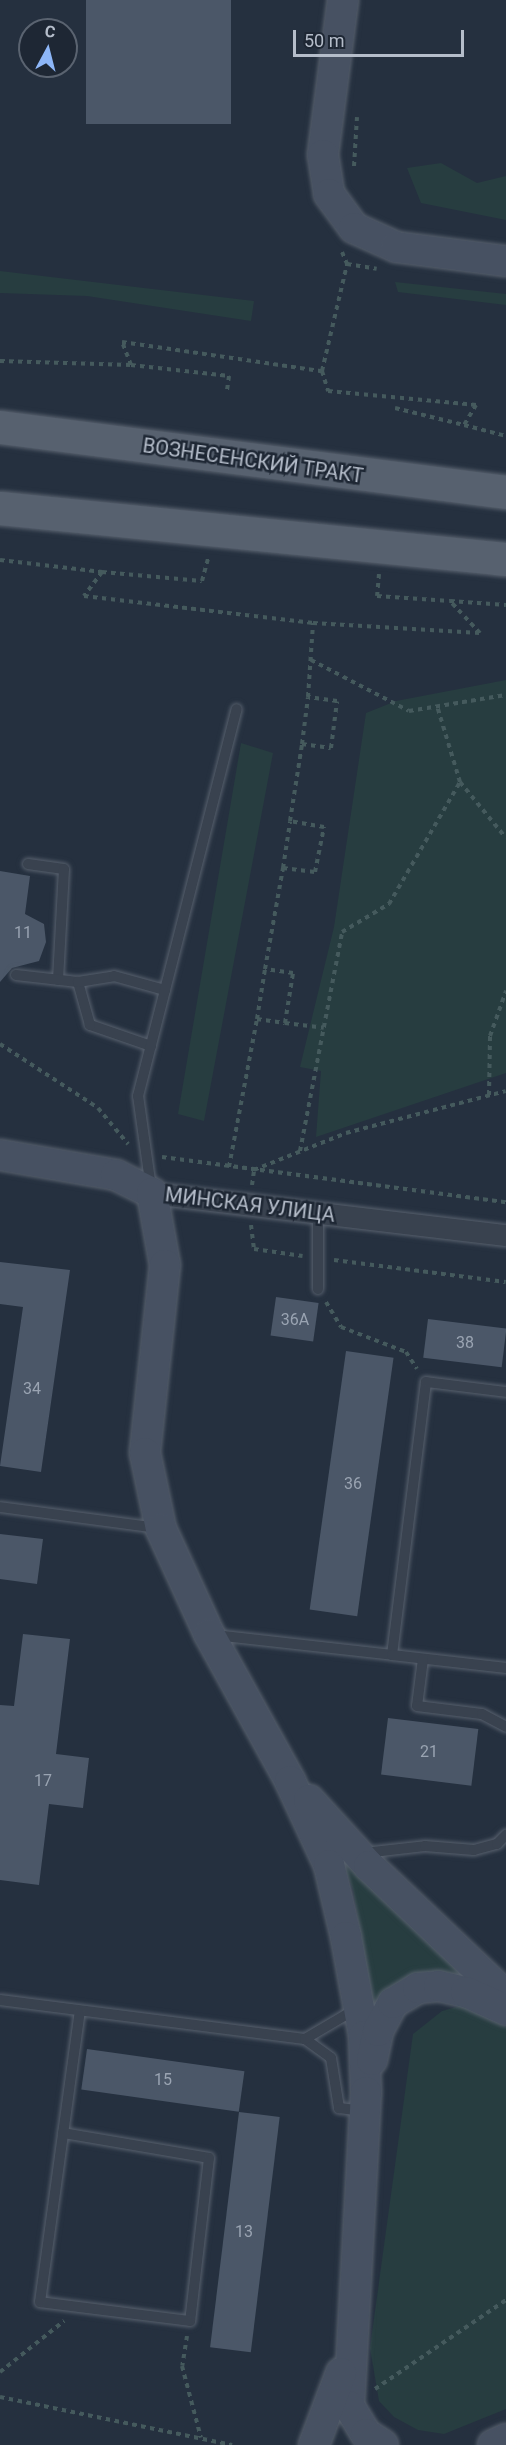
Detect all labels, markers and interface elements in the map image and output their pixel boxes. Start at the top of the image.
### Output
north arrow [18,18,78,78]
scale bar [296,18,467,56]
text: С [44,22,56,42]
text: 50 m [304,30,344,51]
street label: ВОЗНЕСЕНСКИЙ ТРАКТ [141,434,365,488]
house number: 11 [14,923,32,943]
street label: МИНСКАЯ УЛИЦА [164,1183,336,1227]
house number: 36А [281,1310,309,1330]
house number: 38 [456,1333,474,1353]
house number: 34 [23,1379,41,1399]
house number: 36 [344,1474,362,1494]
house number: 21 [420,1742,438,1762]
house number: 17 [34,1771,52,1791]
house number: 15 [154,2070,172,2090]
house number: 13 [235,2222,253,2242]

